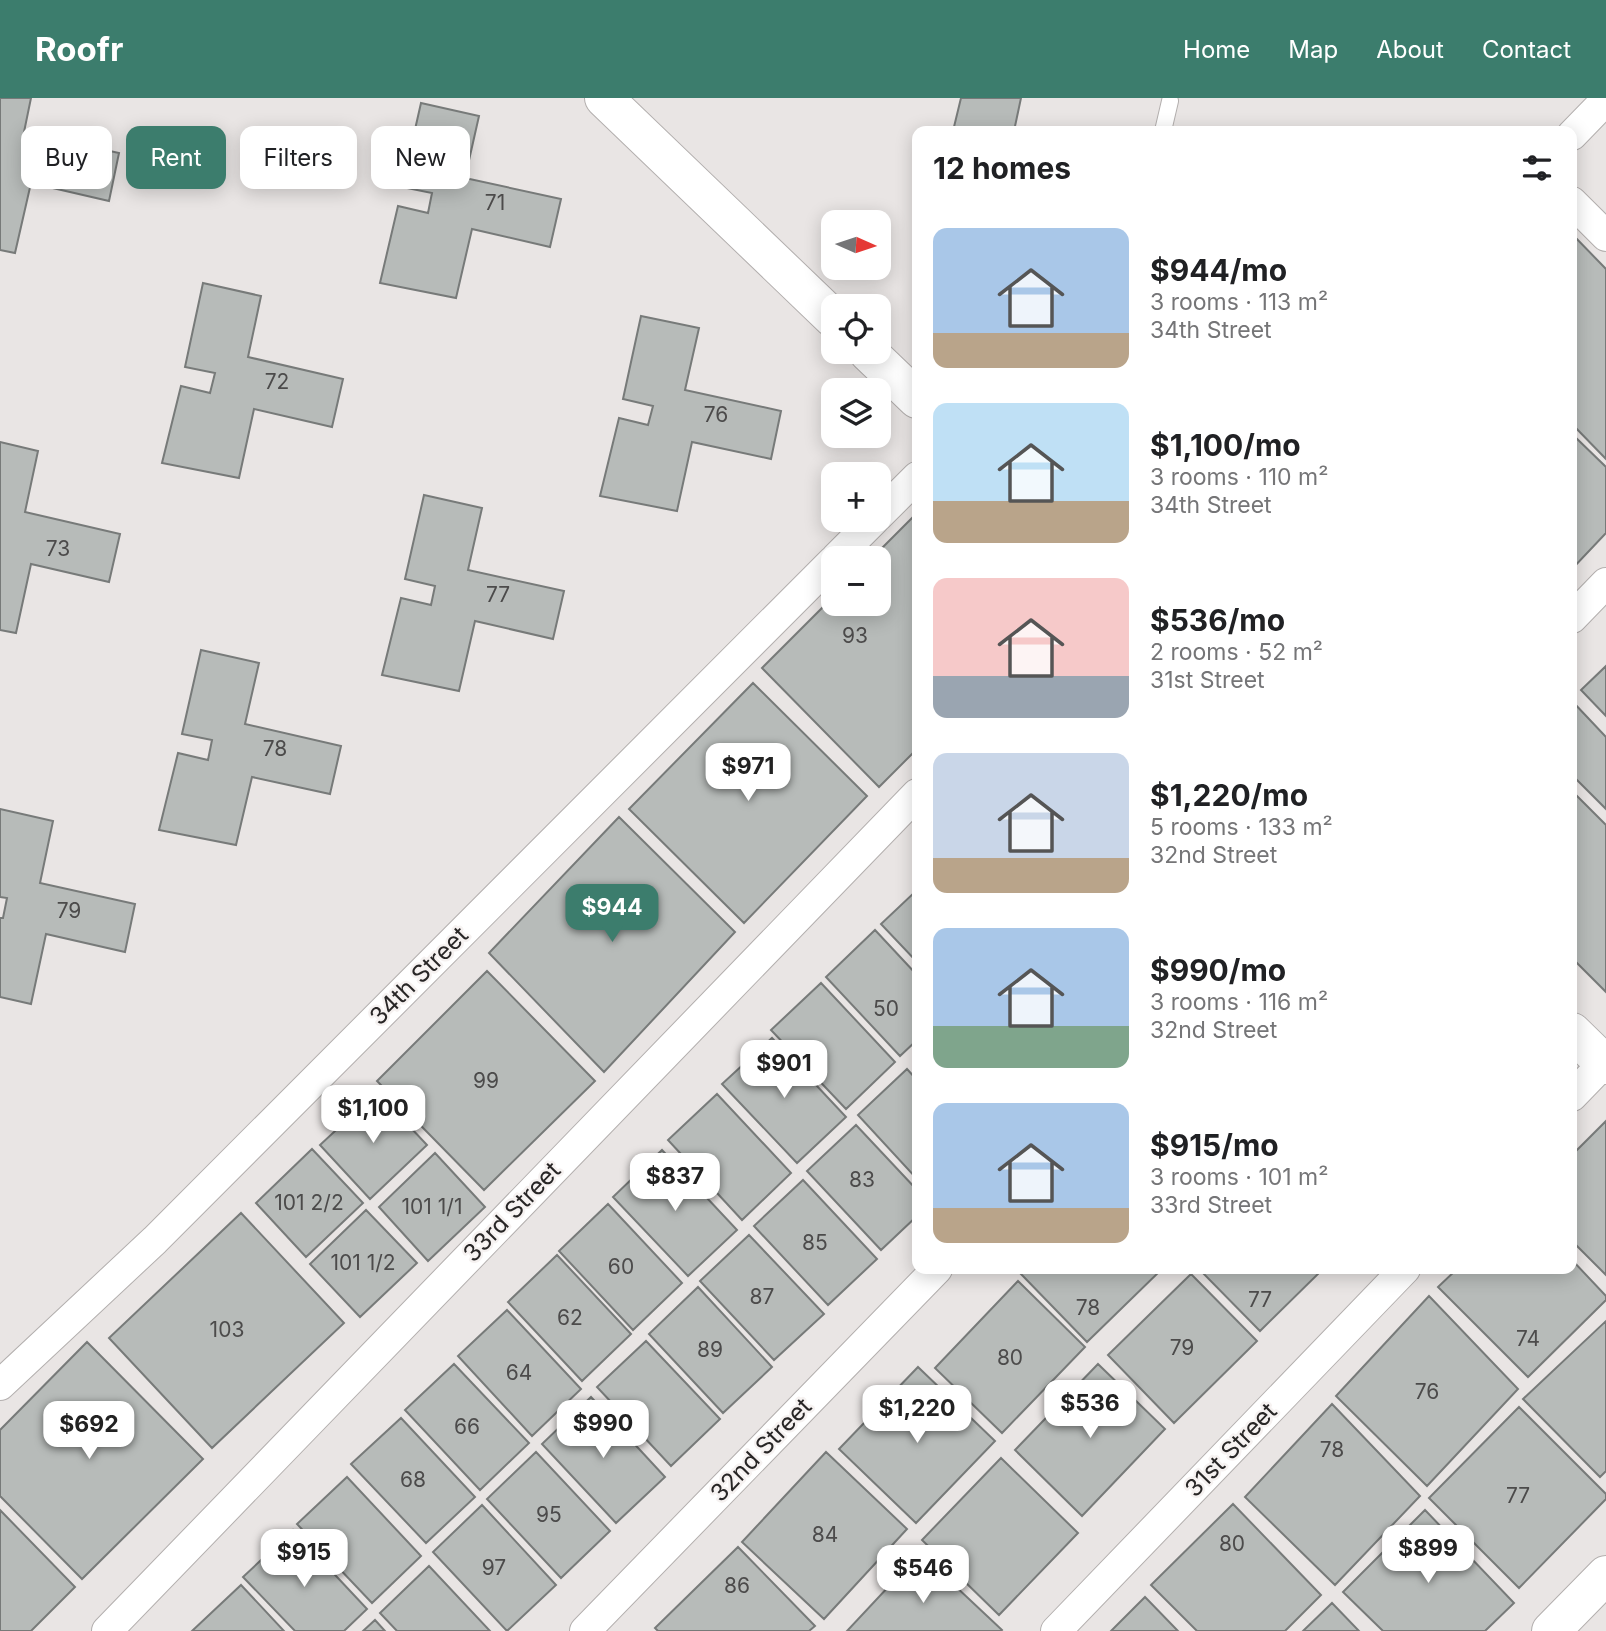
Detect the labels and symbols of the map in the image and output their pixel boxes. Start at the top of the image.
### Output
house number: 71 [485,190,505,215]
north arrow [821,210,891,280]
house number: 72 [265,369,289,394]
house number: 76 [704,402,728,427]
house number: 73 [46,536,70,561]
house number: 77 [486,582,510,607]
house number: 93 [842,623,868,648]
house number: 78 [263,736,287,761]
pin: $971 [707,744,789,803]
pin: $944 [571,884,653,944]
house number: 79 [57,898,81,923]
street label: 34th Street [364,920,474,1031]
house number: 50 [873,996,899,1021]
pin: $901 [743,1040,825,1100]
house number: 99 [473,1068,499,1093]
pin: $1,100 [316,1086,430,1145]
pin: $837 [634,1154,716,1213]
street label: 33rd Street [457,1156,566,1268]
house number: 83 [849,1167,875,1192]
house number: 101 2/2 [274,1190,344,1215]
house number: 101 1/1 [402,1194,462,1219]
house number: 85 [802,1230,828,1255]
house number: 101 1/2 [330,1250,396,1275]
house number: 60 [608,1254,634,1279]
house number: 87 [750,1284,774,1309]
house number: 77 [1248,1287,1272,1312]
house number: 78 [1076,1295,1100,1320]
house number: 62 [557,1305,583,1330]
house number: 103 [210,1317,244,1342]
house number: 74 [1516,1326,1540,1351]
house number: 79 [1170,1335,1194,1360]
house number: 89 [697,1337,723,1362]
house number: 80 [997,1345,1023,1370]
house number: 64 [506,1360,532,1385]
house number: 76 [1415,1379,1439,1404]
pin: $536 [1049,1380,1131,1440]
pin: $1,220 [860,1386,974,1445]
street label: 32nd Street [704,1392,817,1507]
street label: 31st Street [1179,1396,1283,1503]
pin: $990 [562,1400,644,1460]
pin: $692 [48,1402,130,1461]
house number: 66 [454,1414,480,1439]
house number: 78 [1320,1437,1344,1462]
house number: 68 [400,1467,426,1492]
house number: 77 [1506,1483,1530,1508]
house number: 95 [536,1502,562,1527]
house number: 84 [812,1522,838,1547]
pin: $899 [1387,1526,1469,1585]
pin: $915 [263,1530,345,1589]
house number: 80 [1219,1531,1245,1556]
pin: $546 [882,1546,964,1605]
house number: 97 [482,1555,506,1580]
house number: 86 [724,1573,750,1598]

